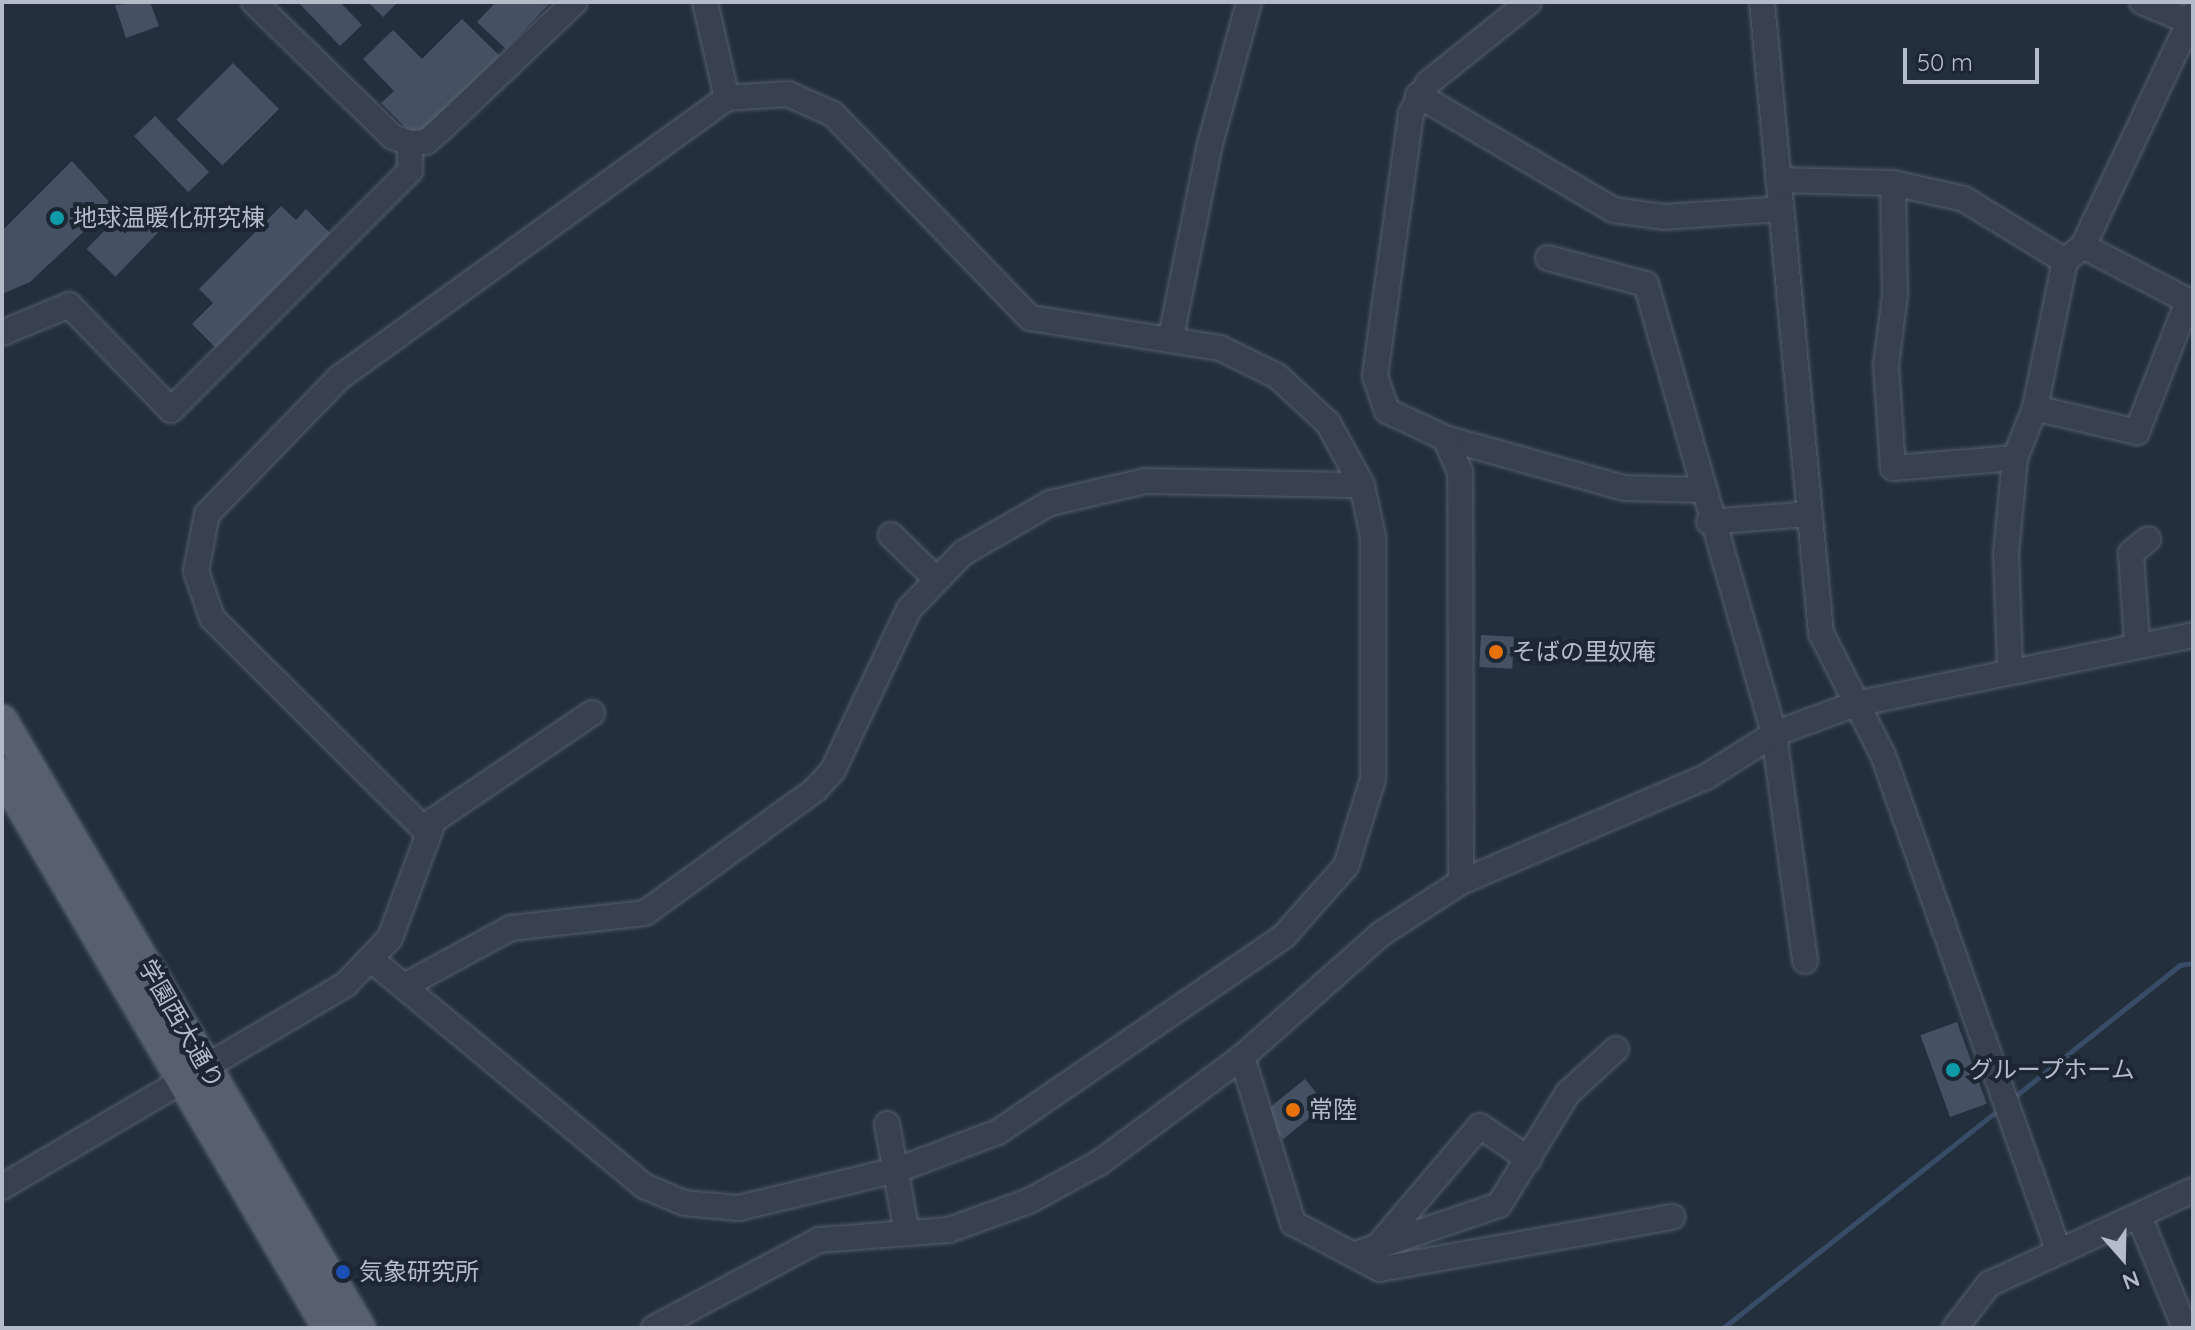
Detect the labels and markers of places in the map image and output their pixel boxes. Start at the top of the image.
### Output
place label: 地球温暖化研究棟 [73,204,265,232]
marker: 地球温暖化研究棟 [48,209,66,227]
place label: そばの里奴庵 [1512,638,1656,666]
marker: そばの里奴庵 [1487,643,1505,661]
place label: グループホーム [1969,1056,2137,1084]
marker: グループホーム [1944,1061,1962,1079]
place label: 常陸 [1309,1096,1357,1124]
marker: 常陸 [1284,1101,1302,1119]
place label: 気象研究所 [359,1258,479,1286]
marker: 気象研究所 [334,1263,352,1281]

